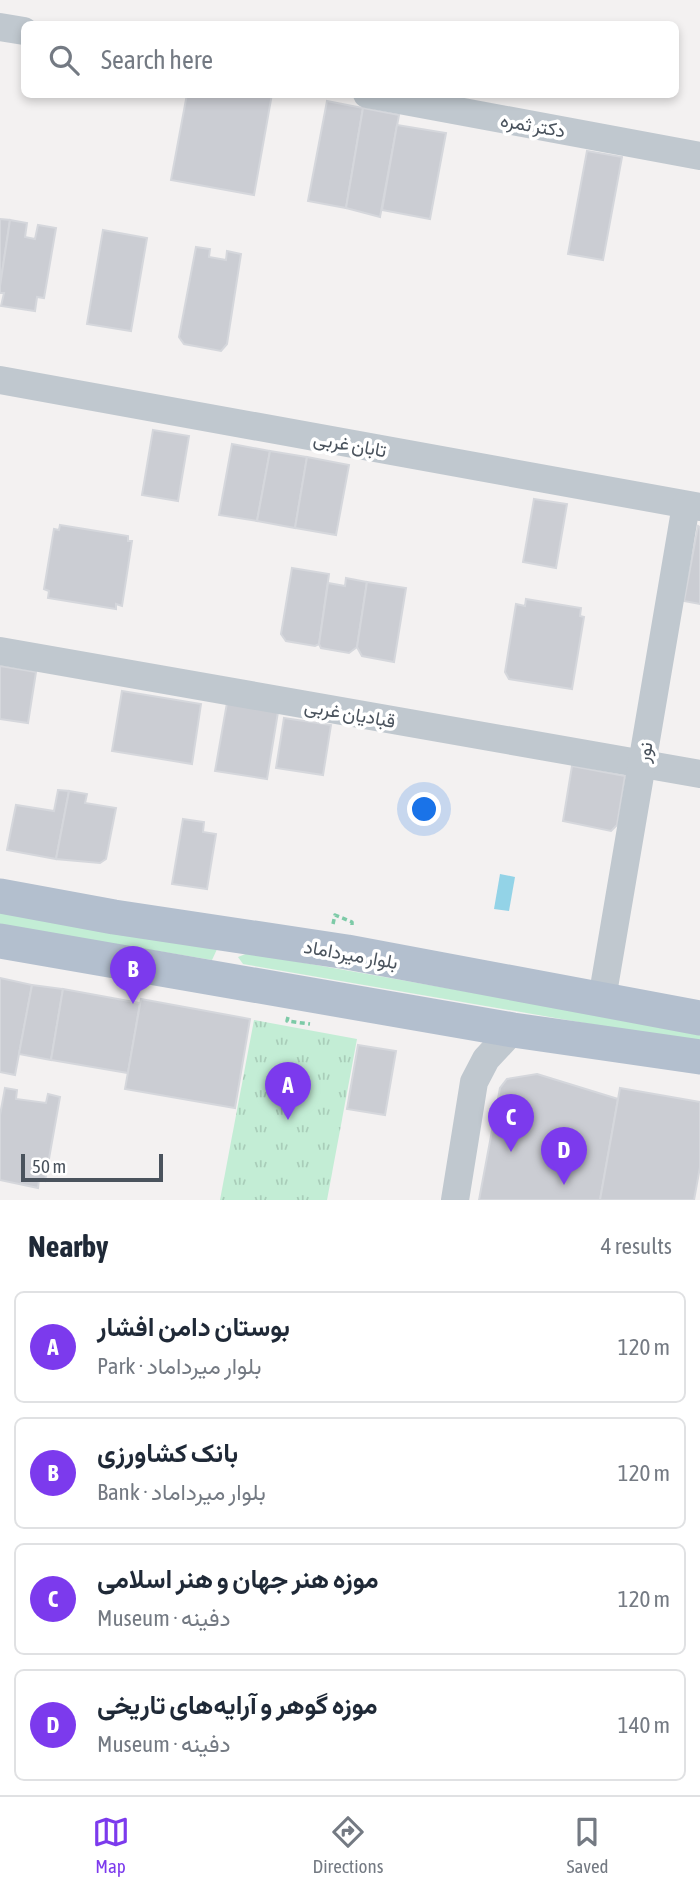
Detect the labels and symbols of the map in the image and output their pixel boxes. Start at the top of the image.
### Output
street label: دکتر ثمره [499,108,567,143]
street label: تابان غربی [312,427,388,462]
street label: قبادیان غربی [303,694,397,733]
street label: نور [631,740,658,765]
your location [407,792,441,826]
street label: بلوار میرداماد [302,935,400,974]
pin: B [110,946,156,1004]
pin: A [265,1062,311,1120]
pin: C [488,1094,534,1152]
pin: D [541,1127,587,1185]
scale bar [21,1151,163,1183]

